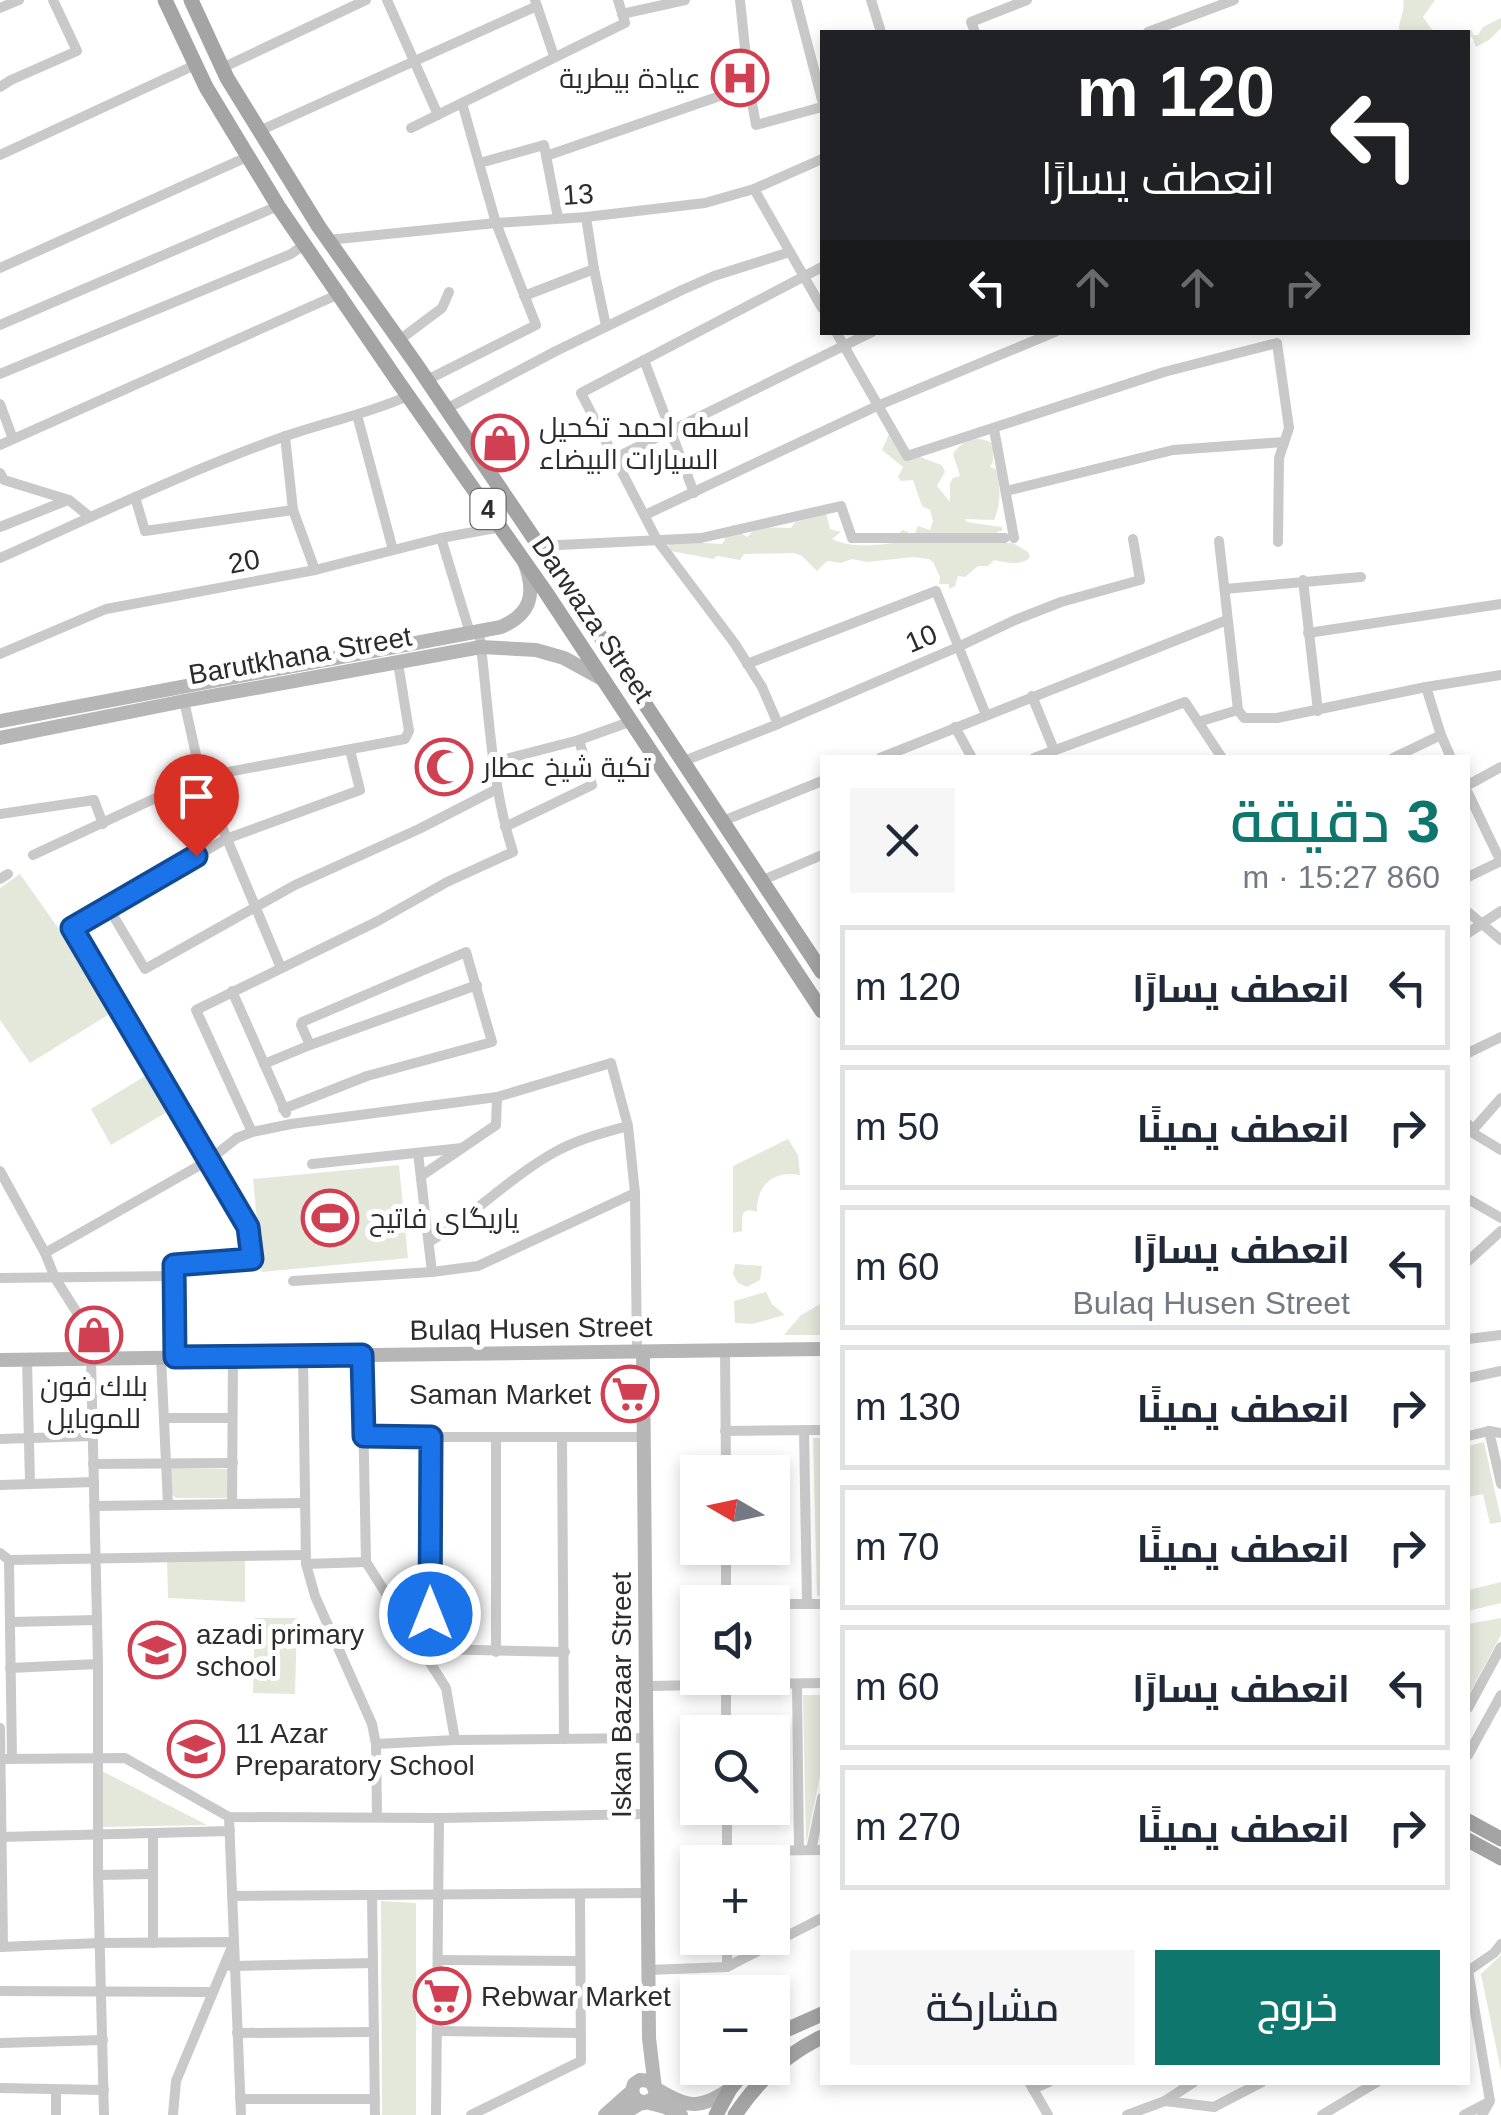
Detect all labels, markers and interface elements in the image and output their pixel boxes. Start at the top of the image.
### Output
hospital icon: عيادة بيطرية [710,48,770,108]
text: 120 m [1077,53,1275,131]
place label: عيادة بيطرية [559,63,701,94]
icon: left [1310,70,1440,200]
text: انعطف يسارًا [1041,153,1275,204]
street label: 13 [561,178,595,211]
icon: left [960,260,1015,315]
icon: ahead [1065,260,1120,315]
icon: ahead [1170,260,1225,315]
icon: right [1275,260,1330,315]
place label: اسطه احمد تكحيل السيارات البيضاء [539,412,750,475]
shop icon: اسطه احمد تكحيل السيارات البيضاء [470,413,530,473]
road number: 4 [470,489,506,529]
street label: Darwaza Street [526,531,660,708]
street label: 20 [226,543,262,580]
street label: 10 [901,618,942,659]
street label: Barutkhana Street [186,621,414,690]
mosque icon: تكية شيخ عطار [414,737,474,797]
place label: تكية شيخ عطار [481,752,652,786]
pin [154,754,239,857]
icon: arrive [169,769,224,824]
button: close [850,788,955,893]
text: 3 دقيقة [1230,788,1440,855]
text: 860 m · 15:27 [1243,859,1440,895]
icon: left [1380,960,1435,1015]
text: 120 m [855,966,961,1008]
text: انعطف يسارًا [1132,968,1350,1010]
icon: right [1380,1100,1435,1155]
text: 50 m [855,1106,940,1148]
text: انعطف يمينًا [1137,1108,1350,1150]
sports icon: یاریگای فاتیح [300,1188,360,1248]
place label: یاریگای فاتیح [369,1203,520,1237]
text: انعطف يسارًا [1132,1229,1350,1271]
icon: left [1380,1240,1435,1295]
text: 60 m [855,1246,940,1288]
text: Bulaq Husen Street [1073,1285,1350,1321]
shop icon: بلاك فون للموبايل [64,1305,124,1365]
street label: Bulaq Husen Street [409,1311,653,1346]
supermarket icon: Saman Market [600,1364,660,1424]
place label: بلاك فون للموبايل [40,1371,148,1435]
place label: Saman Market [409,1379,591,1410]
icon: right [1380,1380,1435,1435]
text: 130 m [855,1386,961,1428]
text: انعطف يمينًا [1137,1388,1350,1430]
north arrow [680,1455,790,1565]
map controls [680,1455,790,2085]
icon: right [1380,1520,1435,1575]
text: 70 m [855,1526,940,1568]
text: انعطف يمينًا [1137,1528,1350,1570]
position arrow [378,1562,482,1666]
street label: Iskan Bazaar Street [606,1572,637,1818]
button: sound [680,1585,790,1695]
place label: azadi primary school [196,1619,364,1682]
school or university icon: azadi primary school [127,1620,187,1680]
icon: left [1380,1660,1435,1715]
text: 60 m [855,1666,940,1708]
text: انعطف يسارًا [1132,1668,1350,1710]
button: search [680,1715,790,1825]
place label: 11 Azar Preparatory School [235,1718,475,1781]
school or university icon: 11 Azar Preparatory School [166,1719,226,1779]
icon: right [1380,1800,1435,1855]
text: 270 m [855,1806,961,1848]
text: انعطف يمينًا [1137,1808,1350,1850]
button: + [680,1845,790,1955]
button: مشاركة [850,1950,1135,2065]
button: خروج [1155,1950,1440,2065]
supermarket icon: Rebwar Market [412,1966,472,2026]
button: − [680,1975,790,2085]
place label: Rebwar Market [481,1981,671,2012]

